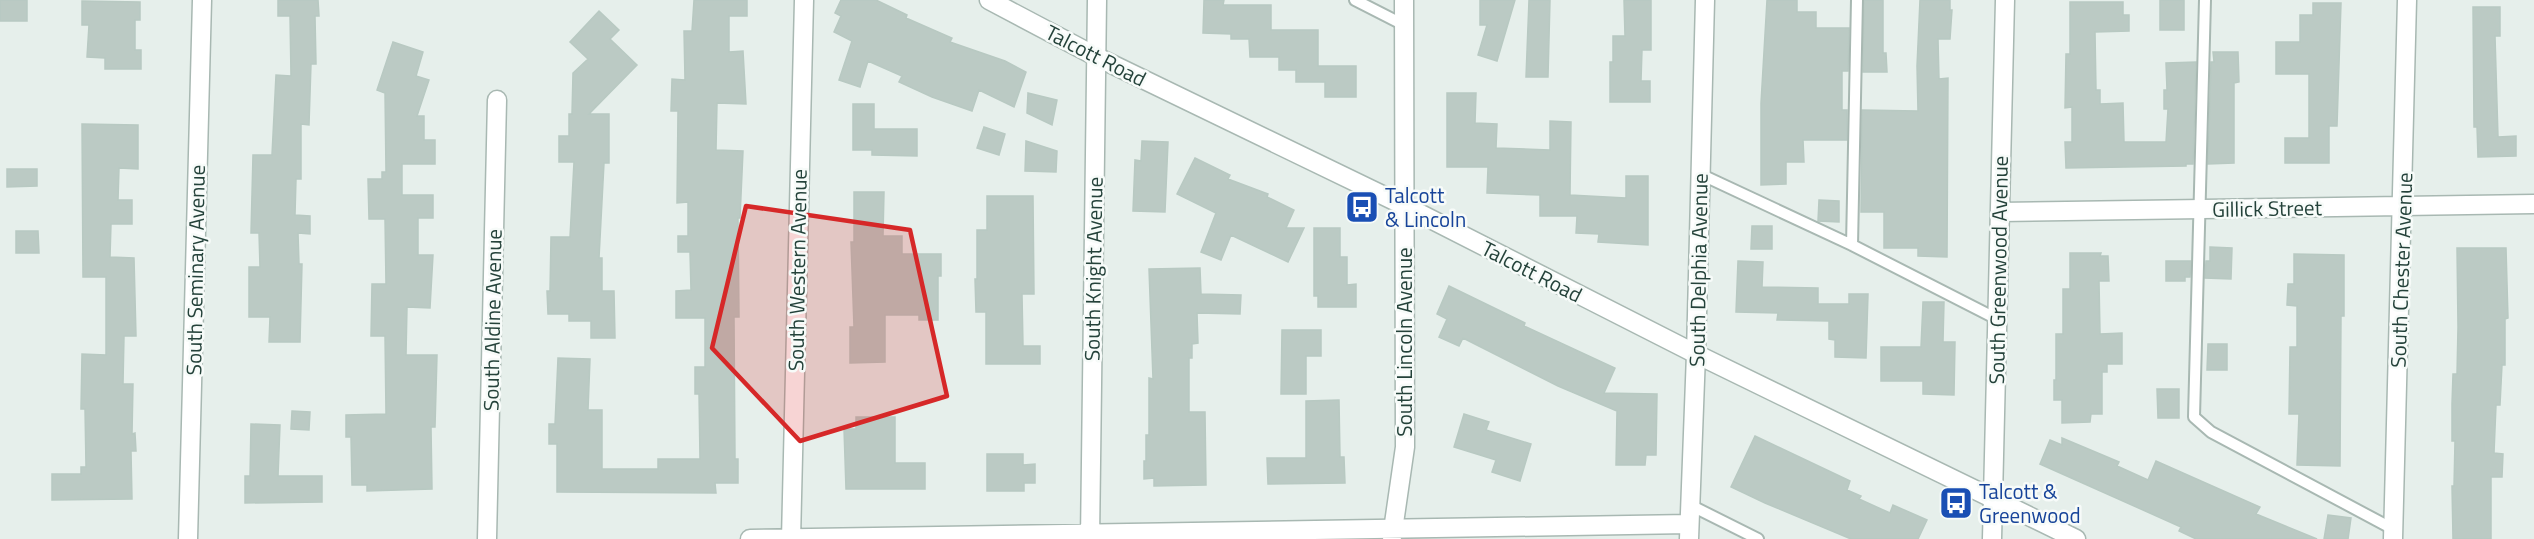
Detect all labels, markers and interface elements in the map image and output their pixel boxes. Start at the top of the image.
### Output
street label: Talcott Road [1040,16,1152,94]
street label: South Greenwood Avenue [1980,155,2016,385]
street label: South Seminary Avenue [177,164,213,376]
street label: South Western Avenue [779,169,815,371]
street label: South Chester Avenue [2382,172,2420,368]
street label: South Delphia Avenue [1680,173,1716,367]
street label: South Knight Avenue [1075,177,1111,361]
place label: Talcott & Lincoln [1385,179,1466,235]
bus stop icon: Talcott & Lincoln [1344,189,1380,225]
street label: Gillick Street [2212,191,2323,225]
street label: South Aldine Avenue [474,229,510,411]
street label: Talcott Road [1476,232,1588,310]
street label: South Lincoln Avenue [1388,247,1420,437]
place label: Talcott & Greenwood [1979,475,2081,531]
bus stop icon: Talcott & Greenwood [1938,485,1974,521]

